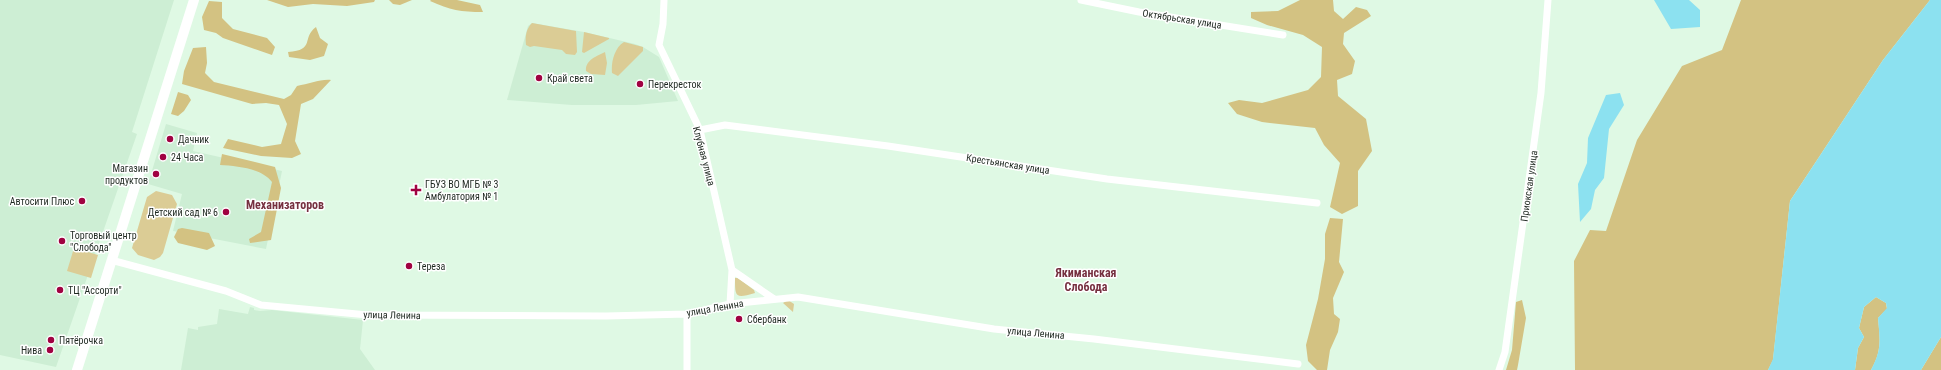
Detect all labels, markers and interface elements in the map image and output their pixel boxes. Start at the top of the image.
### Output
street label: Октябрьская улица [1142,7,1223,31]
marker: Край света [534,73,544,83]
place label: Край света [547,73,593,84]
marker: Перекресток [635,79,645,89]
place label: Перекресток [648,79,702,90]
street label: Клубная улица [691,125,717,187]
marker: Дачник [165,134,175,144]
place label: Дачник [178,134,209,145]
street label: Приокская улица [1519,150,1539,222]
marker: 24 Часа [158,152,168,162]
place label: 24 Часа [171,152,204,163]
street label: Крестьянская улица [966,152,1051,176]
place label: Магазин продуктов [105,163,148,186]
marker: Магазин продуктов [151,169,161,179]
place label: ГБУЗ ВО МГБ № 3 Амбулатория № 1 [425,179,498,202]
marker: ГБУЗ ВО МГБ № 3 Амбулатория № 1 [410,184,422,196]
place label: Автосити Плюс [10,196,74,207]
marker: Автосити Плюс [77,196,87,206]
district label: Механизаторов [246,198,324,212]
place label: Детский сад № 6 [148,207,218,218]
marker: Детский сад № 6 [221,207,231,217]
place label: Торговый центр "Слобода" [70,230,137,253]
marker: Торговый центр "Слобода" [57,236,67,246]
marker: Тереза [404,261,414,271]
place label: Тереза [417,261,445,272]
district label: Якиманская Слобода [1054,266,1117,294]
marker: ТЦ "Ассорти" [55,285,65,295]
place label: ТЦ "Ассорти" [68,285,122,296]
street label: улица Ленина [686,298,744,318]
street label: улица Ленина [363,309,421,321]
marker: Сбербанк [734,314,744,324]
place label: Сбербанк [747,314,787,325]
street label: улица Ленина [1007,325,1065,341]
marker: Пятёрочка [46,335,56,345]
place label: Пятёрочка [59,335,103,346]
place label: Нива [21,345,42,356]
marker: Нива [45,345,55,355]

